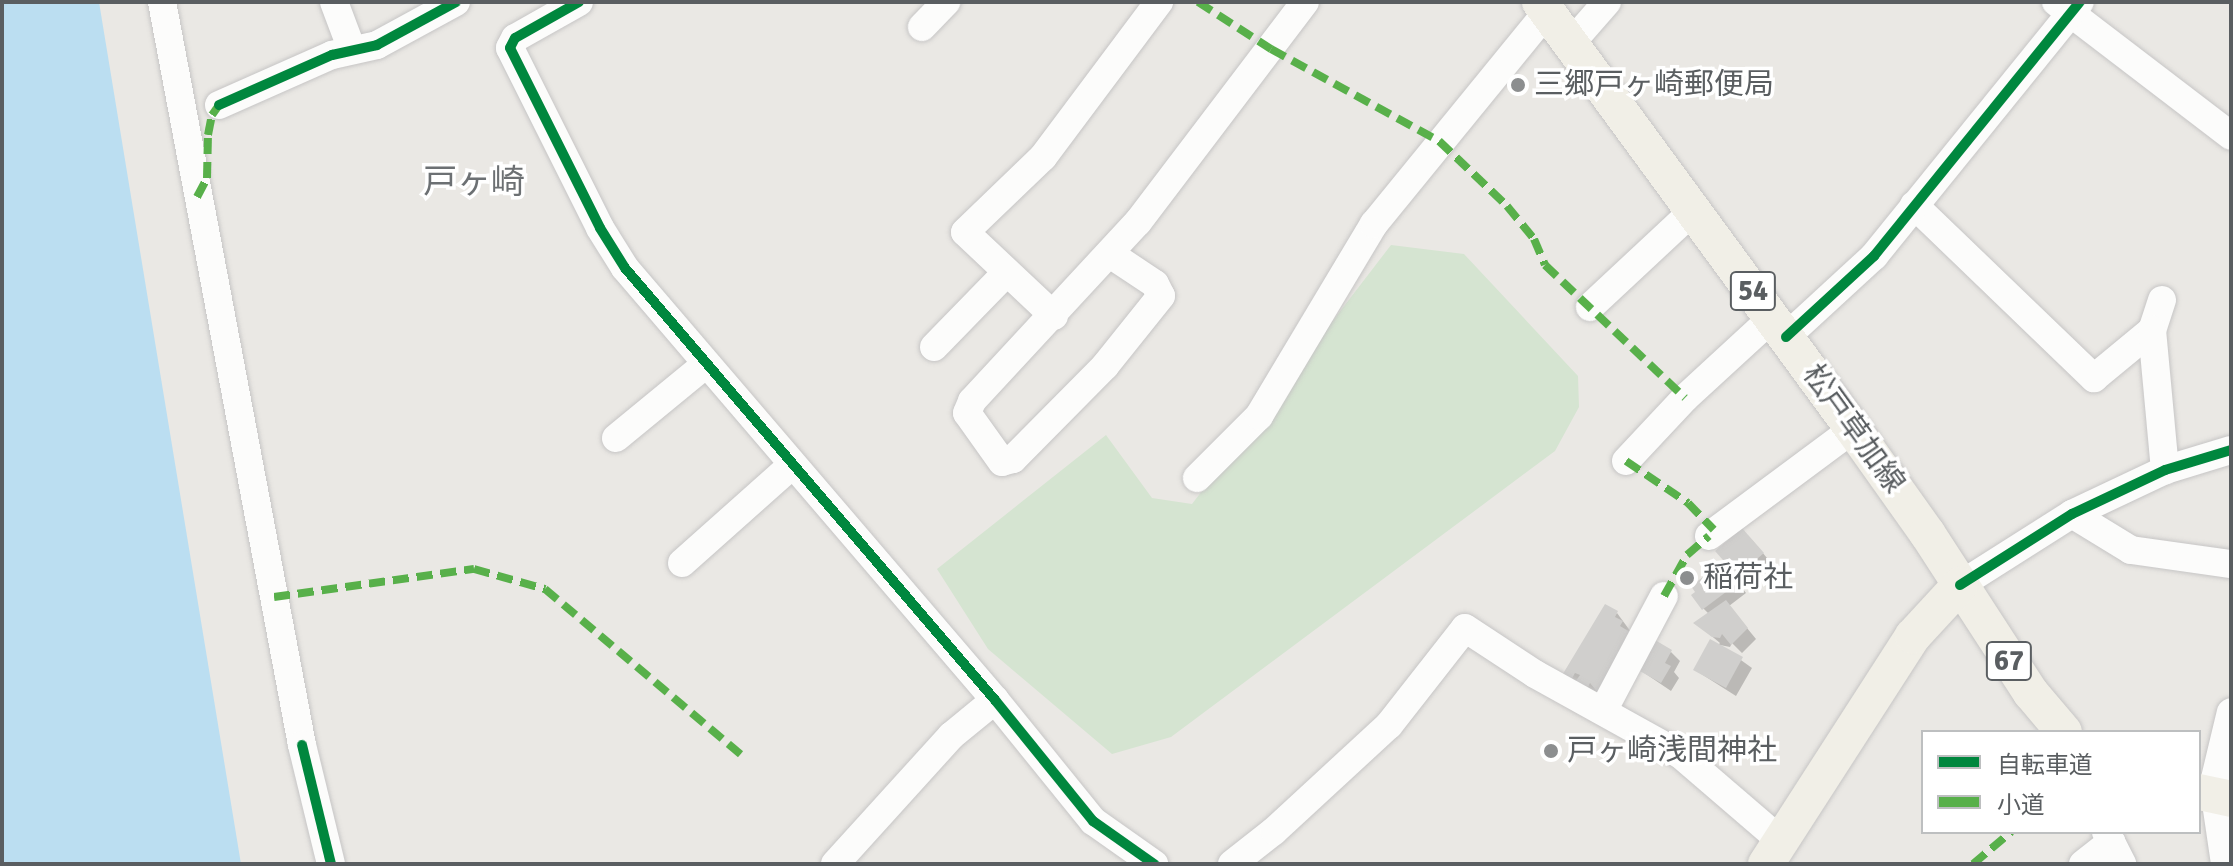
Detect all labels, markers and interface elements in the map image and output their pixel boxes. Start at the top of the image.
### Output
place label: 三郷戸ヶ崎郵便局 [1534,67,1774,103]
marker: 三郷戸ヶ崎郵便局 [1509,76,1527,94]
district label: 戸ヶ崎 [423,163,525,203]
road number: 54 [1729,267,1777,315]
street label: 松戸草加線 [1794,358,1912,500]
place label: 稲荷社 [1703,560,1793,596]
marker: 稲荷社 [1678,569,1696,587]
road number: 67 [1985,637,2033,685]
legend [1921,730,2201,834]
place label: 戸ヶ崎浅間神社 [1567,733,1777,769]
marker: 戸ヶ崎浅間神社 [1542,742,1560,760]
text: 自転車道 [1997,750,2093,780]
text: 小道 [1997,790,2045,820]

